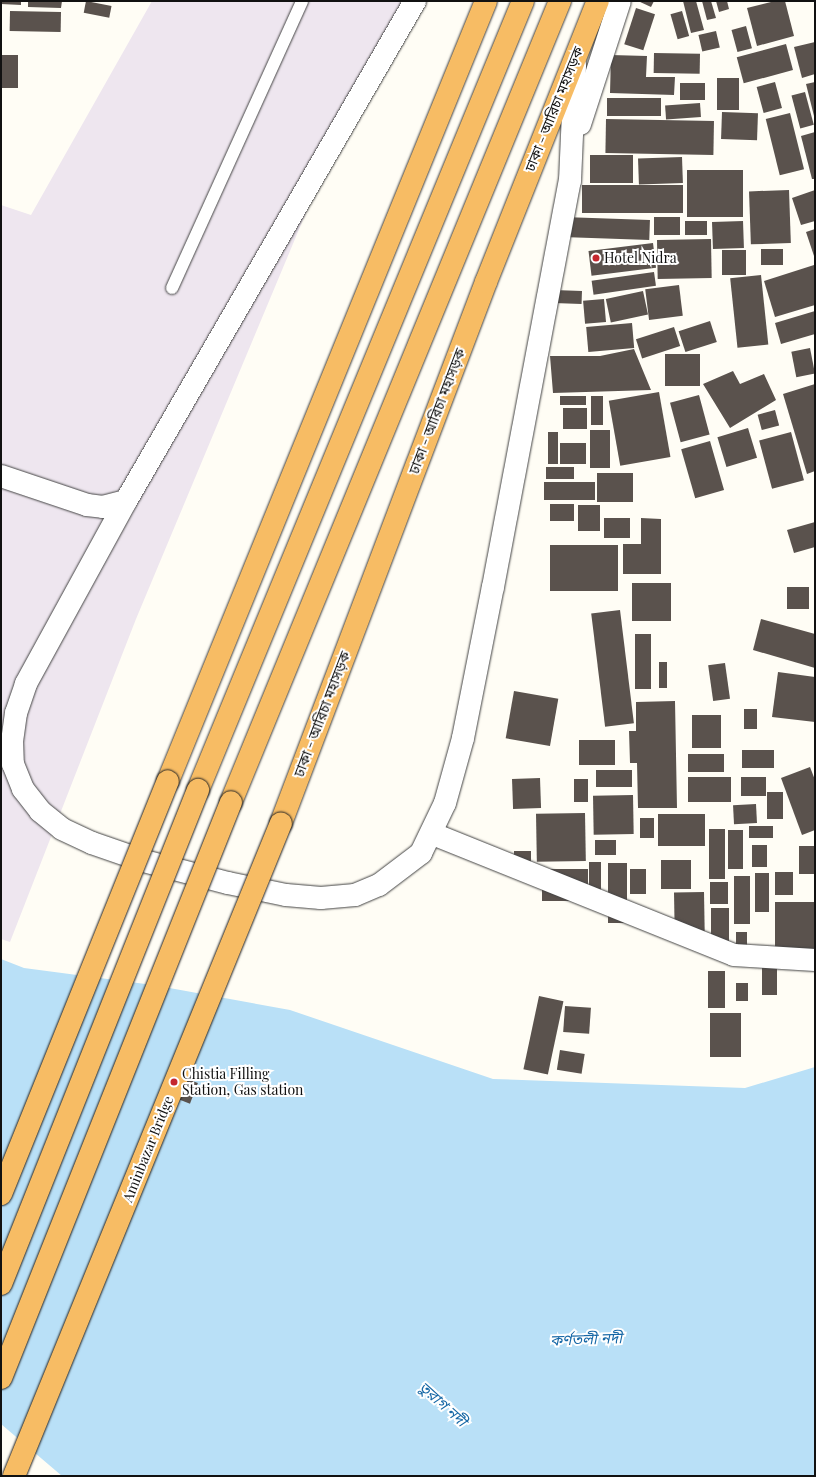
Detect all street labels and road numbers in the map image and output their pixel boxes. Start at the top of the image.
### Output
street label: ঢাকা - আরিচা মহাসড়ক [521,44,587,174]
street label: ঢাকা - আরিচা মহাসড়ক [405,346,469,476]
street label: ঢাকা - আরিচা মহাসড়ক [290,649,354,779]
street label: Aminbazar Bridge [119,1093,177,1205]

